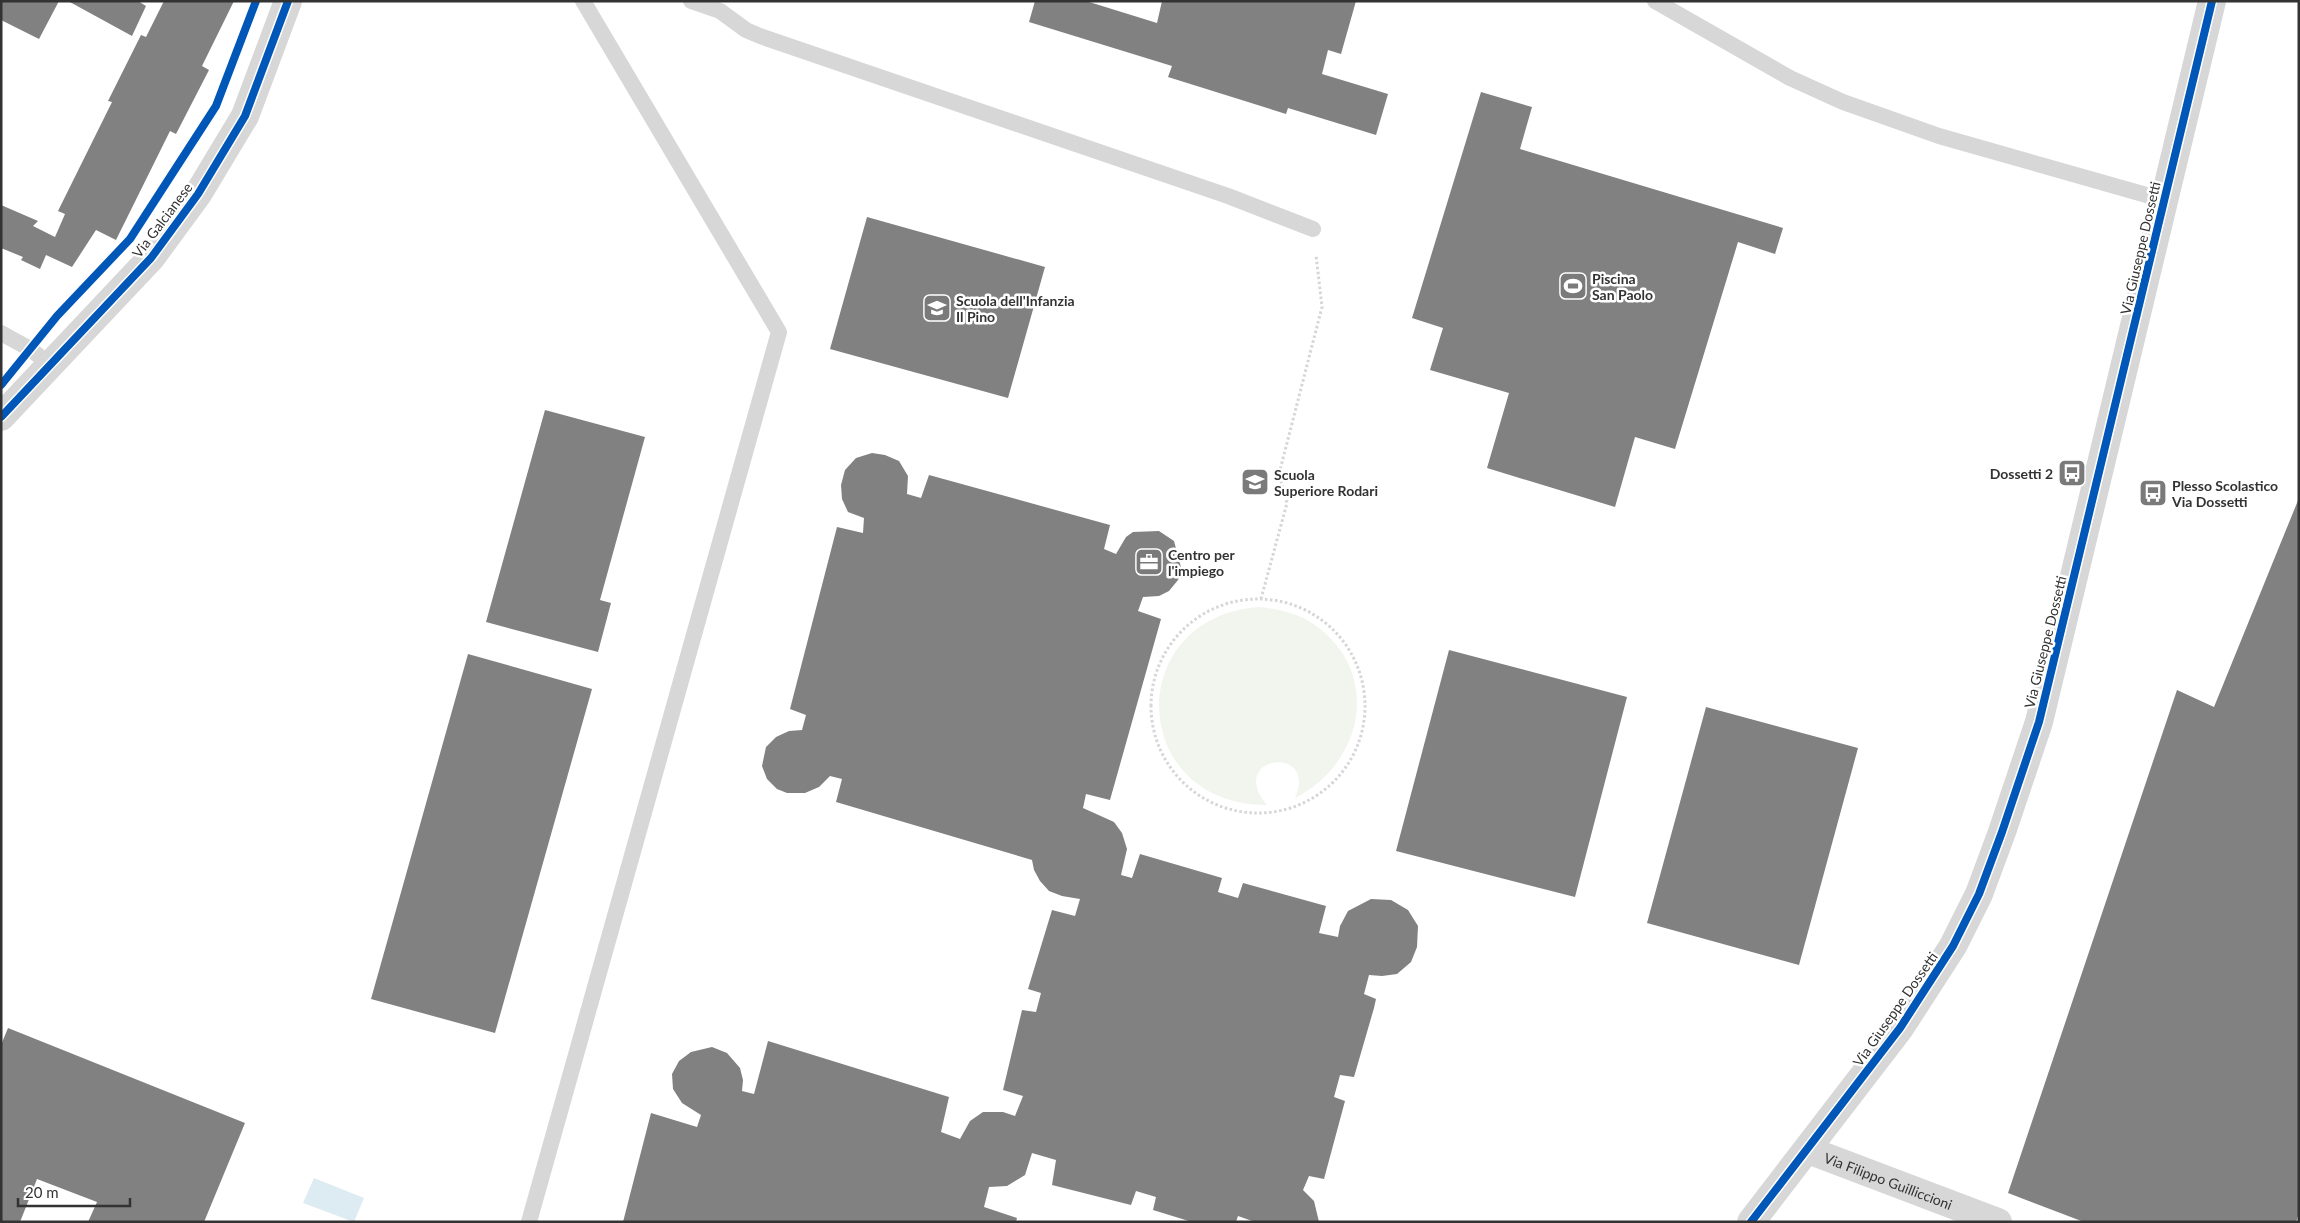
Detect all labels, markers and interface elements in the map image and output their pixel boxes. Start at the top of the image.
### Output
street label: Via Galcianese [128,179,196,261]
street label: Via Giuseppe Dossetti [2116,180,2164,316]
place label: Piscina San Paolo [1592,270,1653,303]
sports icon: Piscina San Paolo [1558,271,1588,301]
place label: Scuola dell'Infanzia Il Pino [956,292,1075,325]
school or university icon: Scuola dell'Infanzia Il Pino [922,293,952,323]
bus stop icon: Dossetti 2 [2057,458,2087,488]
place label: Dossetti 2 [1990,465,2053,482]
place label: Scuola Superiore Rodari [1274,466,1378,499]
school or university icon: Scuola Superiore Rodari [1240,467,1270,497]
place label: Plesso Scolastico Via Dossetti [2171,477,2278,510]
bus stop icon: Plesso Scolastico Via Dossetti [2138,478,2168,508]
place label: Centro per l'impiego [1168,546,1235,579]
office icon: Centro per l'impiego [1134,547,1164,577]
street label: Via Giuseppe Dossetti [2020,574,2070,710]
street label: Via Giuseppe Dossetti [1849,948,1941,1070]
street label: Via Filippo Guilliccioni [1822,1148,1955,1212]
scale bar [18,1176,130,1208]
text: 20 m [25,1183,59,1201]

